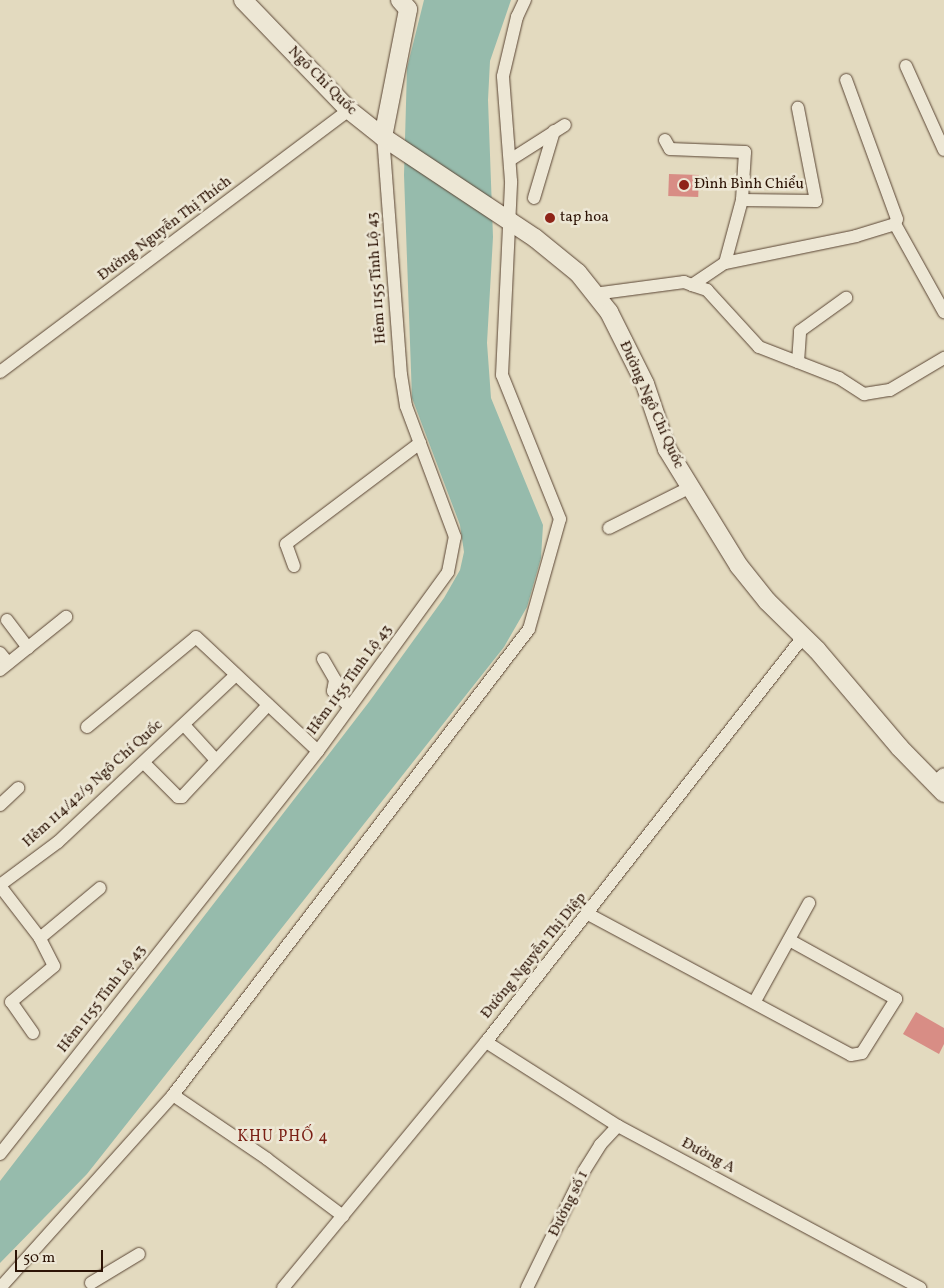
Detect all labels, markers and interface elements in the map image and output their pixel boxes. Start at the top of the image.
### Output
street label: Ngô Chí Quốc [284,43,360,119]
street label: Đường Nguyễn Thị Thích [94,173,236,285]
place label: Đình Bình Chiểu [694,176,804,194]
marker: Đình Bình Chiểu [678,179,690,191]
place label: tap hoa [560,209,609,227]
street label: Hẻm 1155 Tỉnh Lộ 43 [363,211,391,345]
marker: tap hoa [544,212,556,224]
street label: Đường Ngô Chí Quốc [615,338,687,472]
street label: Hẻm 1155 Tỉnh Lộ 43 [304,621,396,739]
street label: Hẻm 114/42/9 Ngô Chí Quốc [19,716,167,852]
street label: Đường Nguyễn Thị Diệp [477,889,591,1023]
street label: Hẻm 1155 Tỉnh Lộ 43 [54,941,150,1057]
district label: KHU PHỐ 4 [236,1127,330,1147]
street label: Đường A [678,1134,738,1178]
street label: Đường số 1 [545,1168,593,1240]
scale bar [18,1240,105,1272]
text: 50 m [23,1248,55,1269]

